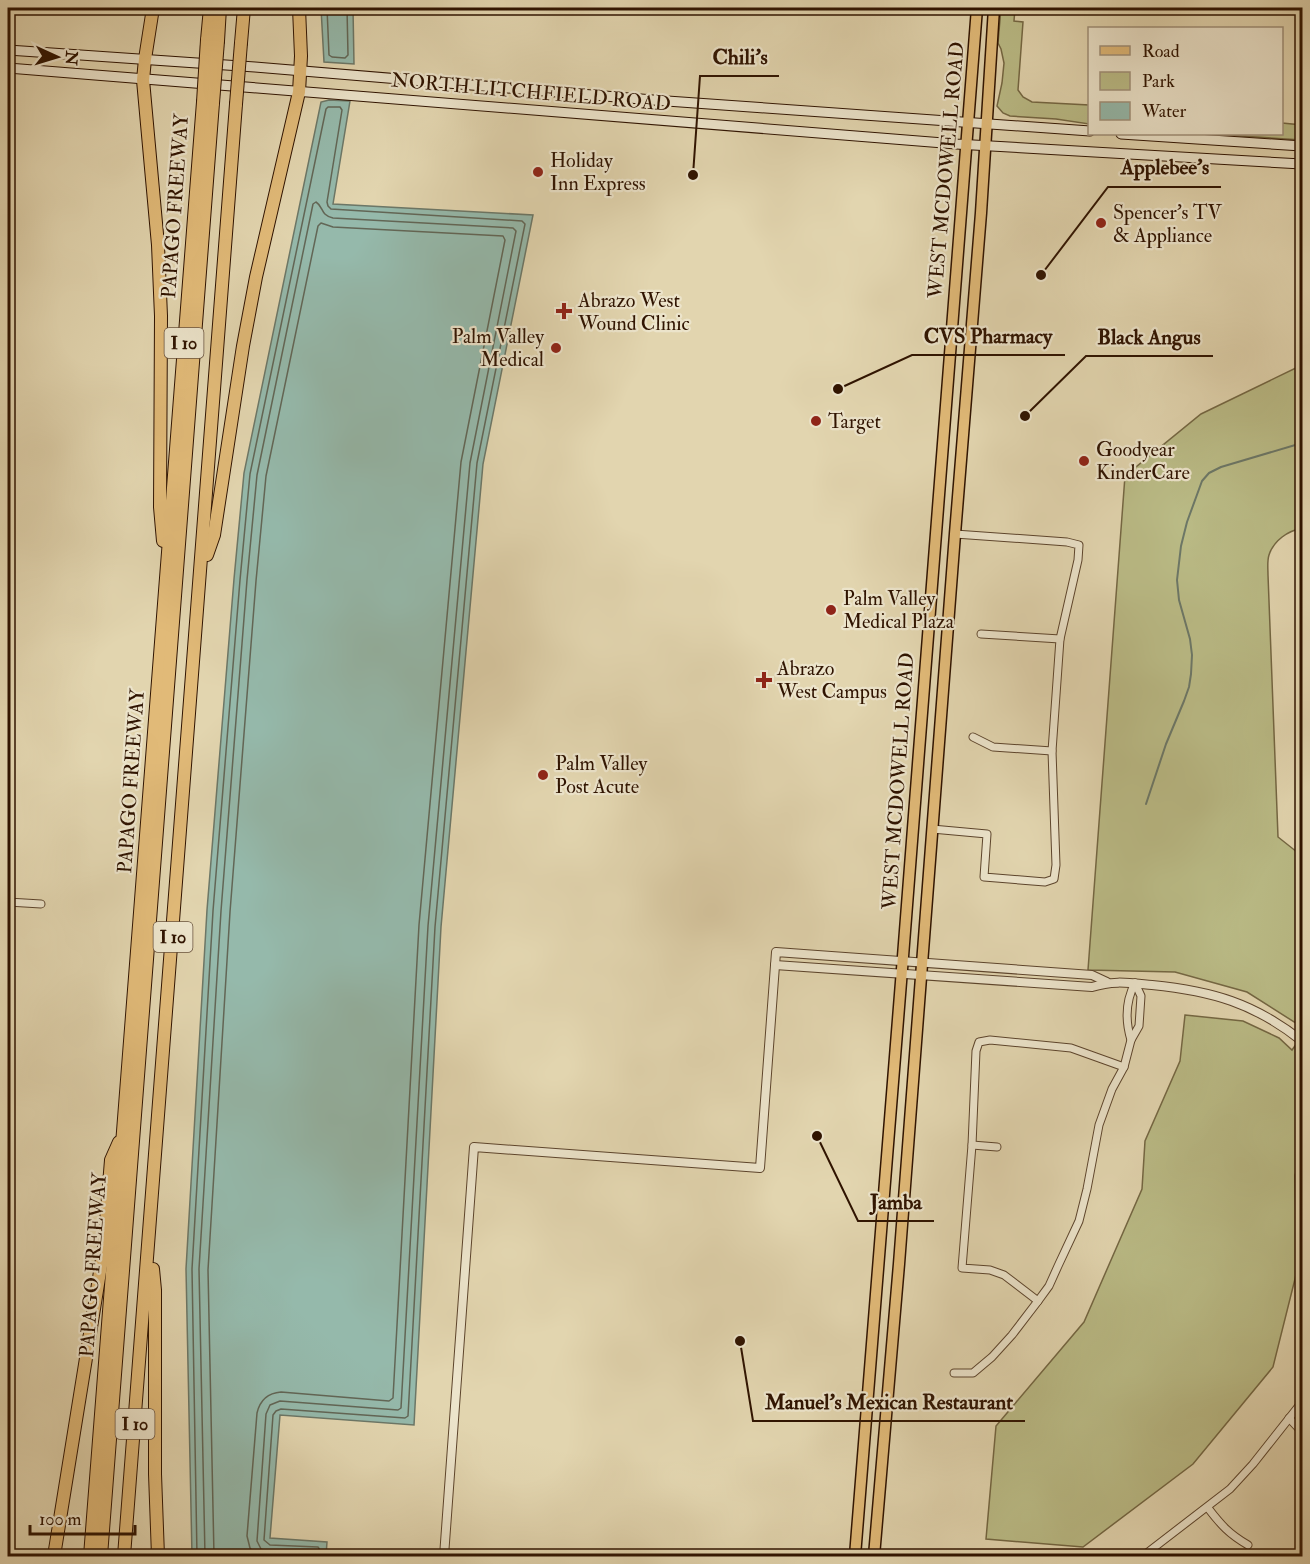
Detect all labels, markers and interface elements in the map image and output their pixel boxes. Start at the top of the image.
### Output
north arrow [27,27,87,87]
legend [1088,27,1283,135]
callout: Chili's [700,37,779,76]
text: Road [1142,40,1180,63]
street label: WEST MCDOWELL ROAD [922,41,970,300]
text: Chili's [712,44,768,71]
text: N [60,49,82,66]
street label: NORTH LITCHFIELD ROAD [390,67,672,117]
text: Park [1142,70,1175,93]
text: Water [1141,100,1186,123]
street label: PAPAGO FREEWAY [156,111,194,299]
place label: Holiday Inn Express [550,148,646,197]
callout: Applebee's [1108,148,1221,187]
text: Applebee's [1120,154,1209,181]
marker: Holiday Inn Express [531,165,545,179]
place label: Spencer's TV & Appliance [1113,200,1223,249]
marker: Spencer's TV & Appliance [1094,216,1108,230]
place label: Abrazo West Wound Clinic [577,288,690,336]
marker: Abrazo West Wound Clinic [555,302,573,320]
callout: CVS Pharmacy [912,316,1065,355]
callout: Black Angus [1086,317,1213,356]
text: CVS Pharmacy [924,323,1053,350]
place label: Palm Valley Medical [452,324,545,372]
text: Black Angus [1097,324,1201,351]
road number: I 10 [164,328,204,358]
marker: Palm Valley Medical [549,341,563,355]
place label: Target [828,409,881,434]
marker: Target [809,414,823,428]
place label: Goodyear KinderCare [1096,437,1190,485]
marker: Goodyear KinderCare [1077,454,1091,468]
place label: Palm Valley Medical Plaza [843,586,955,634]
marker: Palm Valley Medical Plaza [824,603,838,617]
street label: WEST MCDOWELL ROAD [876,652,919,911]
place label: Abrazo West Campus [776,656,887,705]
marker: Abrazo West Campus [755,671,773,689]
street label: PAPAGO FREEWAY [112,686,150,874]
place label: Palm Valley Post Acute [555,751,649,799]
marker: Palm Valley Post Acute [536,768,550,782]
road number: I 10 [154,922,192,952]
street label: PAPAGO FREEWAY [74,1170,112,1358]
callout: Jamba [858,1182,934,1221]
text: Jamba [869,1189,923,1216]
callout: Manuel's Mexican Restaurant [753,1382,1025,1421]
text: Manuel's Mexican Restaurant [764,1389,1013,1416]
road number: I 10 [116,1409,154,1439]
scale bar [30,1498,135,1536]
text: 100 m [39,1508,82,1531]

